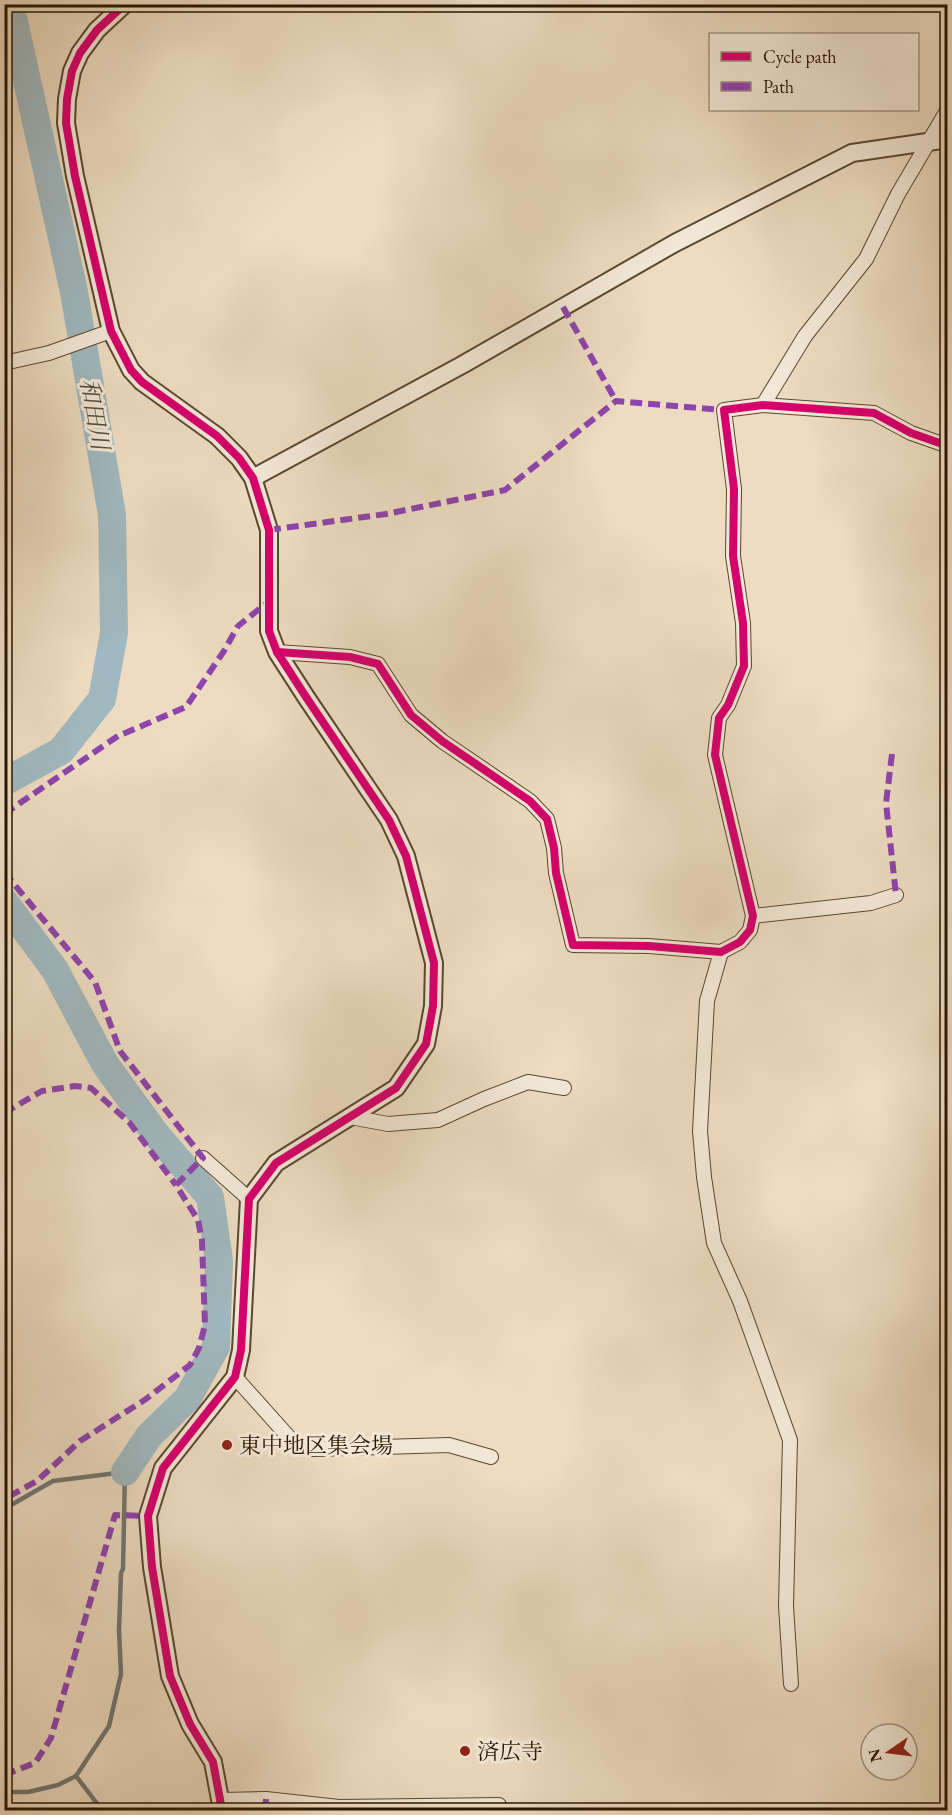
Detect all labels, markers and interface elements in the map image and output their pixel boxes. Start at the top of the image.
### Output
legend [709,33,919,111]
text: Cycle path [763,45,837,68]
text: Path [763,75,794,98]
water label: 和田川 [73,376,117,455]
place label: 東中地区集会場 [239,1431,393,1460]
marker: 東中地区集会場 [220,1438,234,1452]
north arrow [859,1722,919,1782]
place label: 済広寺 [477,1737,543,1766]
marker: 済広寺 [458,1744,472,1758]
text: N [863,1747,887,1764]

